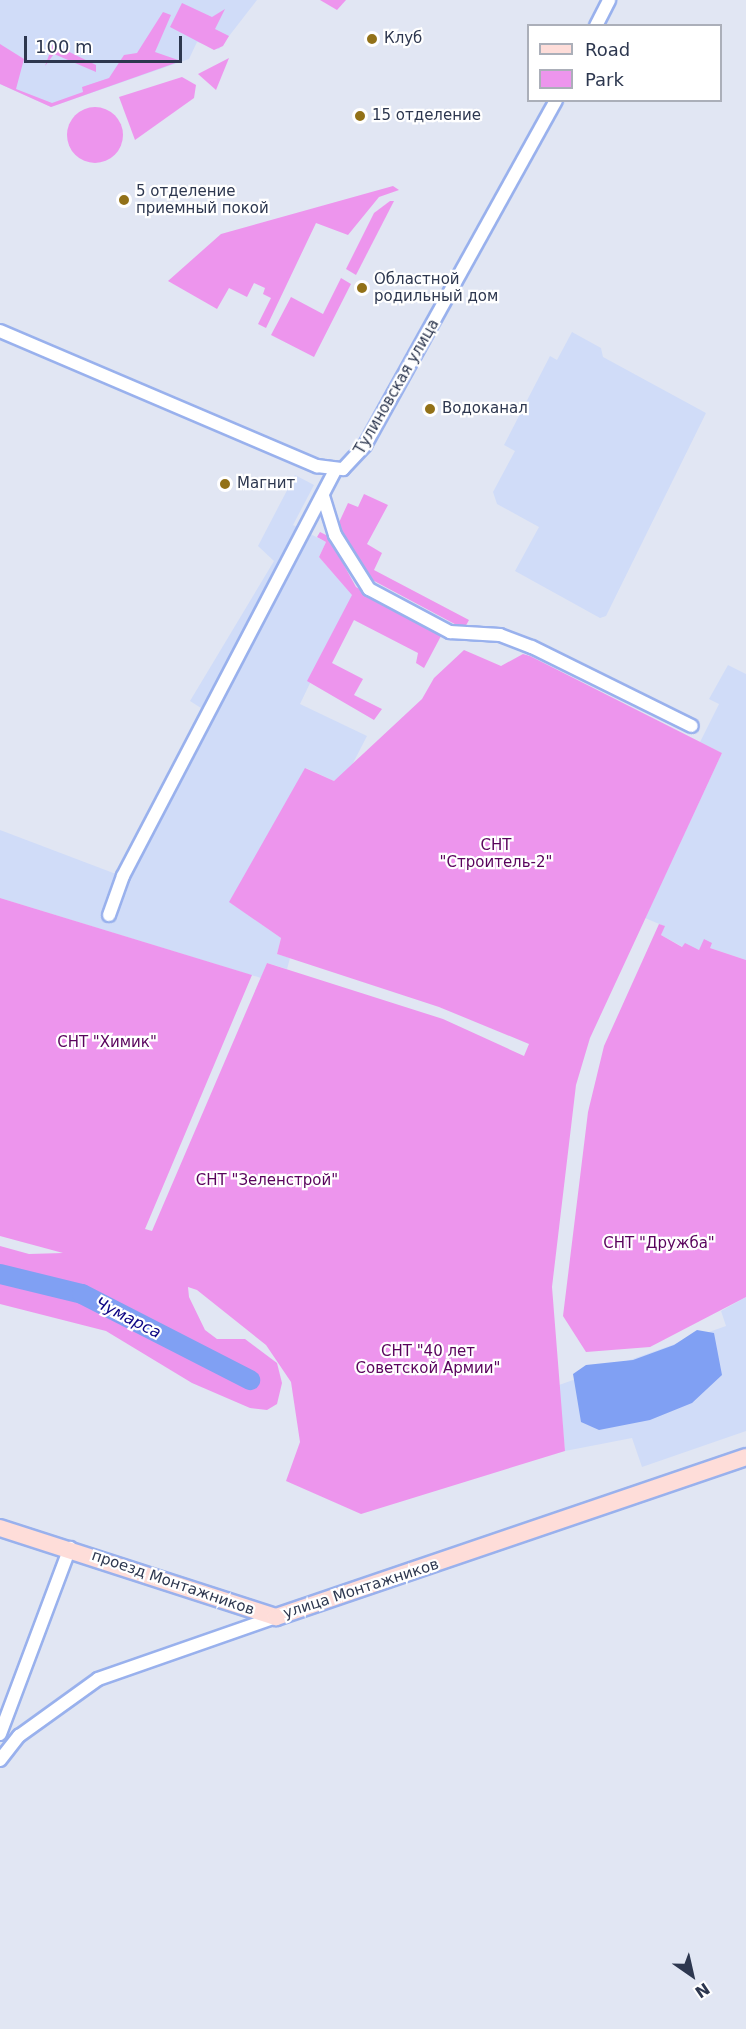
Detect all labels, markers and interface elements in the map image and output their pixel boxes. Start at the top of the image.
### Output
scale bar [27,24,184,62]
legend [527,24,722,102]
place label: Клуб [384,30,422,48]
marker: Клуб [365,32,379,46]
text: 100 m [35,36,93,57]
text: Road [585,39,630,60]
text: Park [585,69,624,90]
place label: 15 отделение [372,107,481,125]
marker: 15 отделение [353,109,367,123]
place label: 5 отделение приемный покой [136,182,269,217]
marker: 5 отделение приемный покой [117,193,131,207]
place label: Областной родильный дом [374,270,498,305]
marker: Областной родильный дом [355,281,369,295]
street label: Тулиновская улица [351,316,443,458]
place label: Водоканал [442,400,528,418]
marker: Водоканал [423,402,437,416]
place label: Магнит [237,475,295,493]
marker: Магнит [218,477,232,491]
park label: СНТ "Строитель-2" [440,836,552,871]
park label: СНТ "Химик" [57,1034,157,1052]
park label: СНТ "Зеленстрой" [196,1172,338,1190]
park label: СНТ "Дружба" [603,1235,715,1253]
water label: Чумарса [92,1293,164,1343]
park label: СНТ "40 лет Советской Армии" [356,1342,500,1377]
street label: проезд Монтажников [89,1547,257,1619]
street label: улица Монтажников [281,1555,441,1623]
north arrow [662,1945,722,2005]
text: N [691,1979,713,2002]

